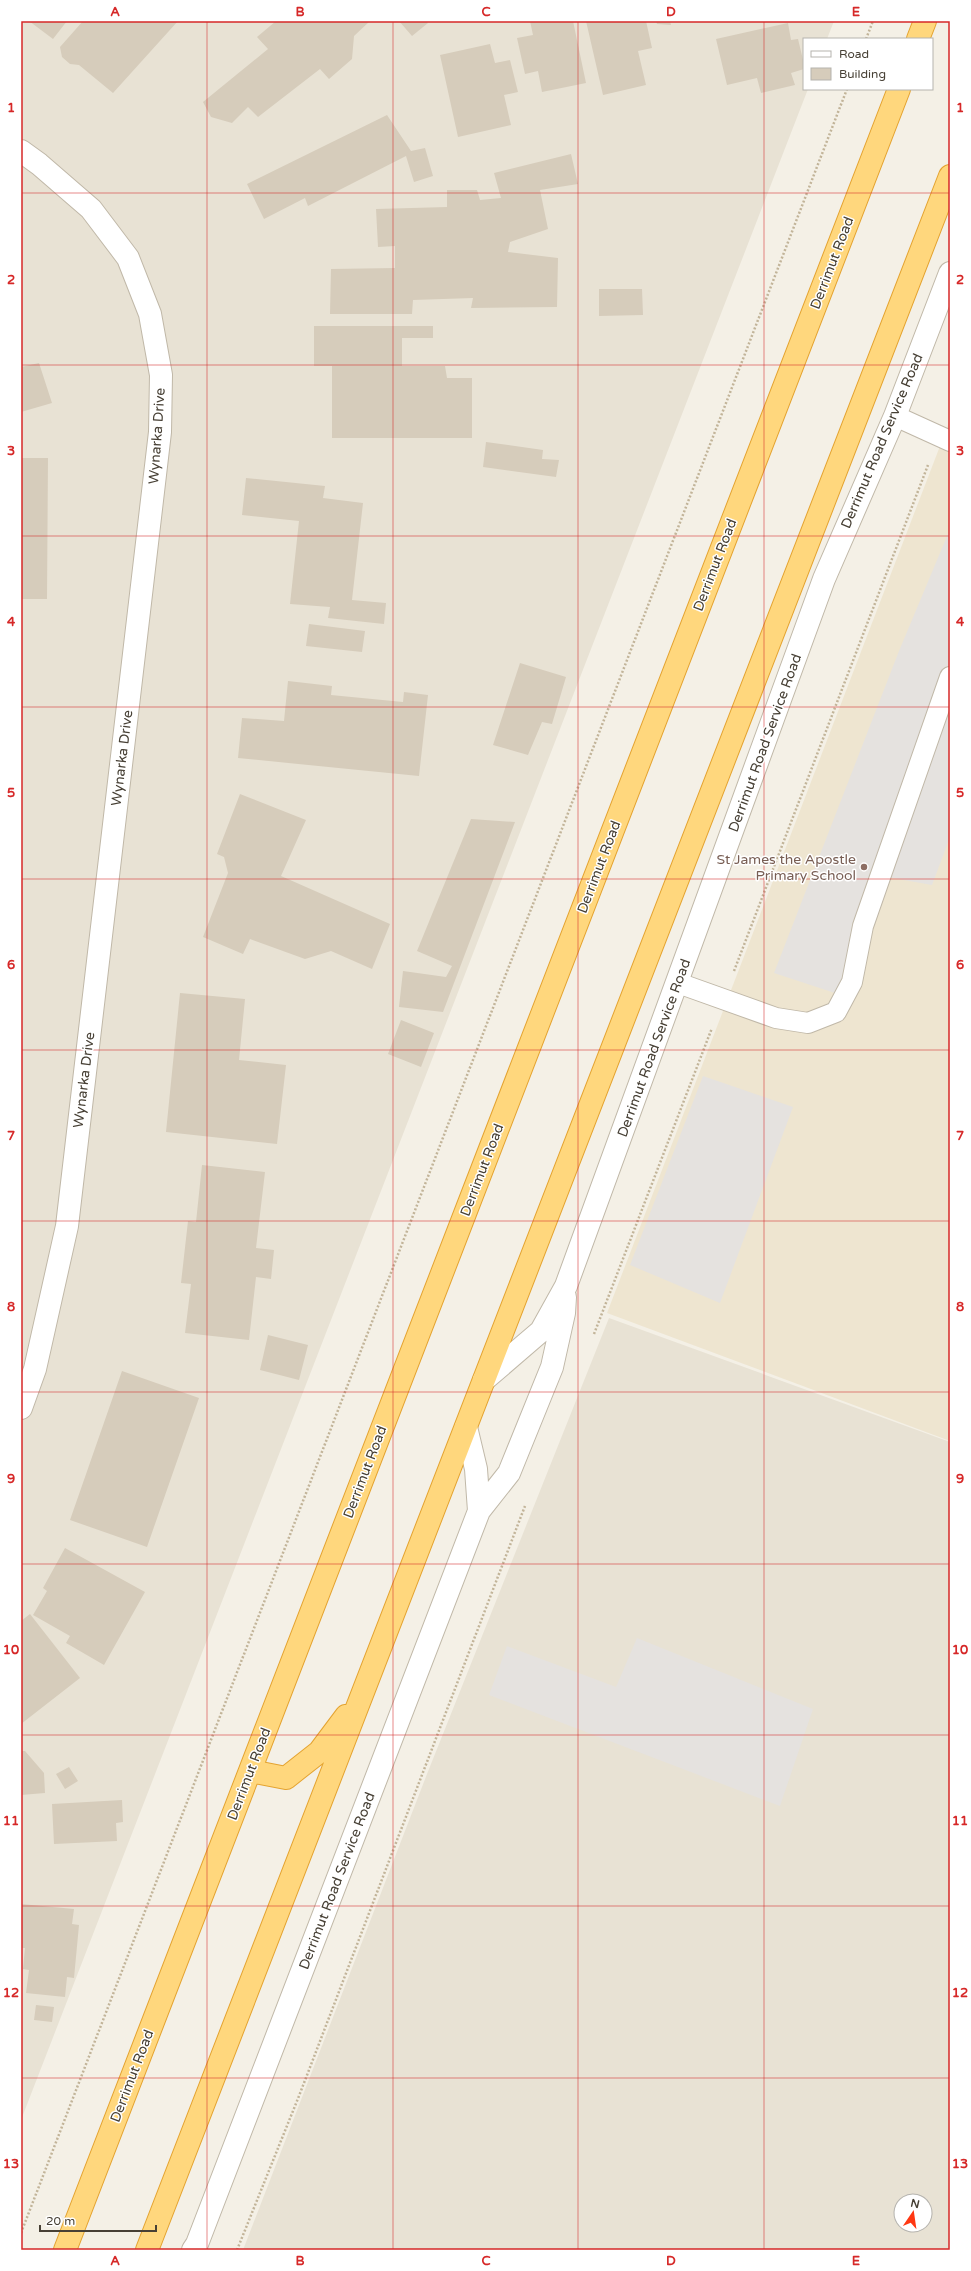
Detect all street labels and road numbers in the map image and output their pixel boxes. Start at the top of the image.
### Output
street label: Derrimut Road [807,214,857,312]
street label: Derrimut Road Service Road [837,351,927,531]
street label: Wynarka Drive [145,387,169,485]
street label: Derrimut Road [690,516,740,614]
street label: Derrimut Road Service Road [725,652,805,834]
street label: Wynarka Drive [108,709,136,807]
street label: Derrimut Road [574,818,624,916]
street label: Derrimut Road Service Road [614,957,694,1139]
street label: Wynarka Drive [70,1031,98,1129]
street label: Derrimut Road [457,1121,507,1219]
street label: Derrimut Road [340,1423,390,1521]
street label: Derrimut Road [224,1725,274,1823]
street label: Derrimut Road Service Road [295,1790,379,1972]
street label: Derrimut Road [107,2027,157,2125]

